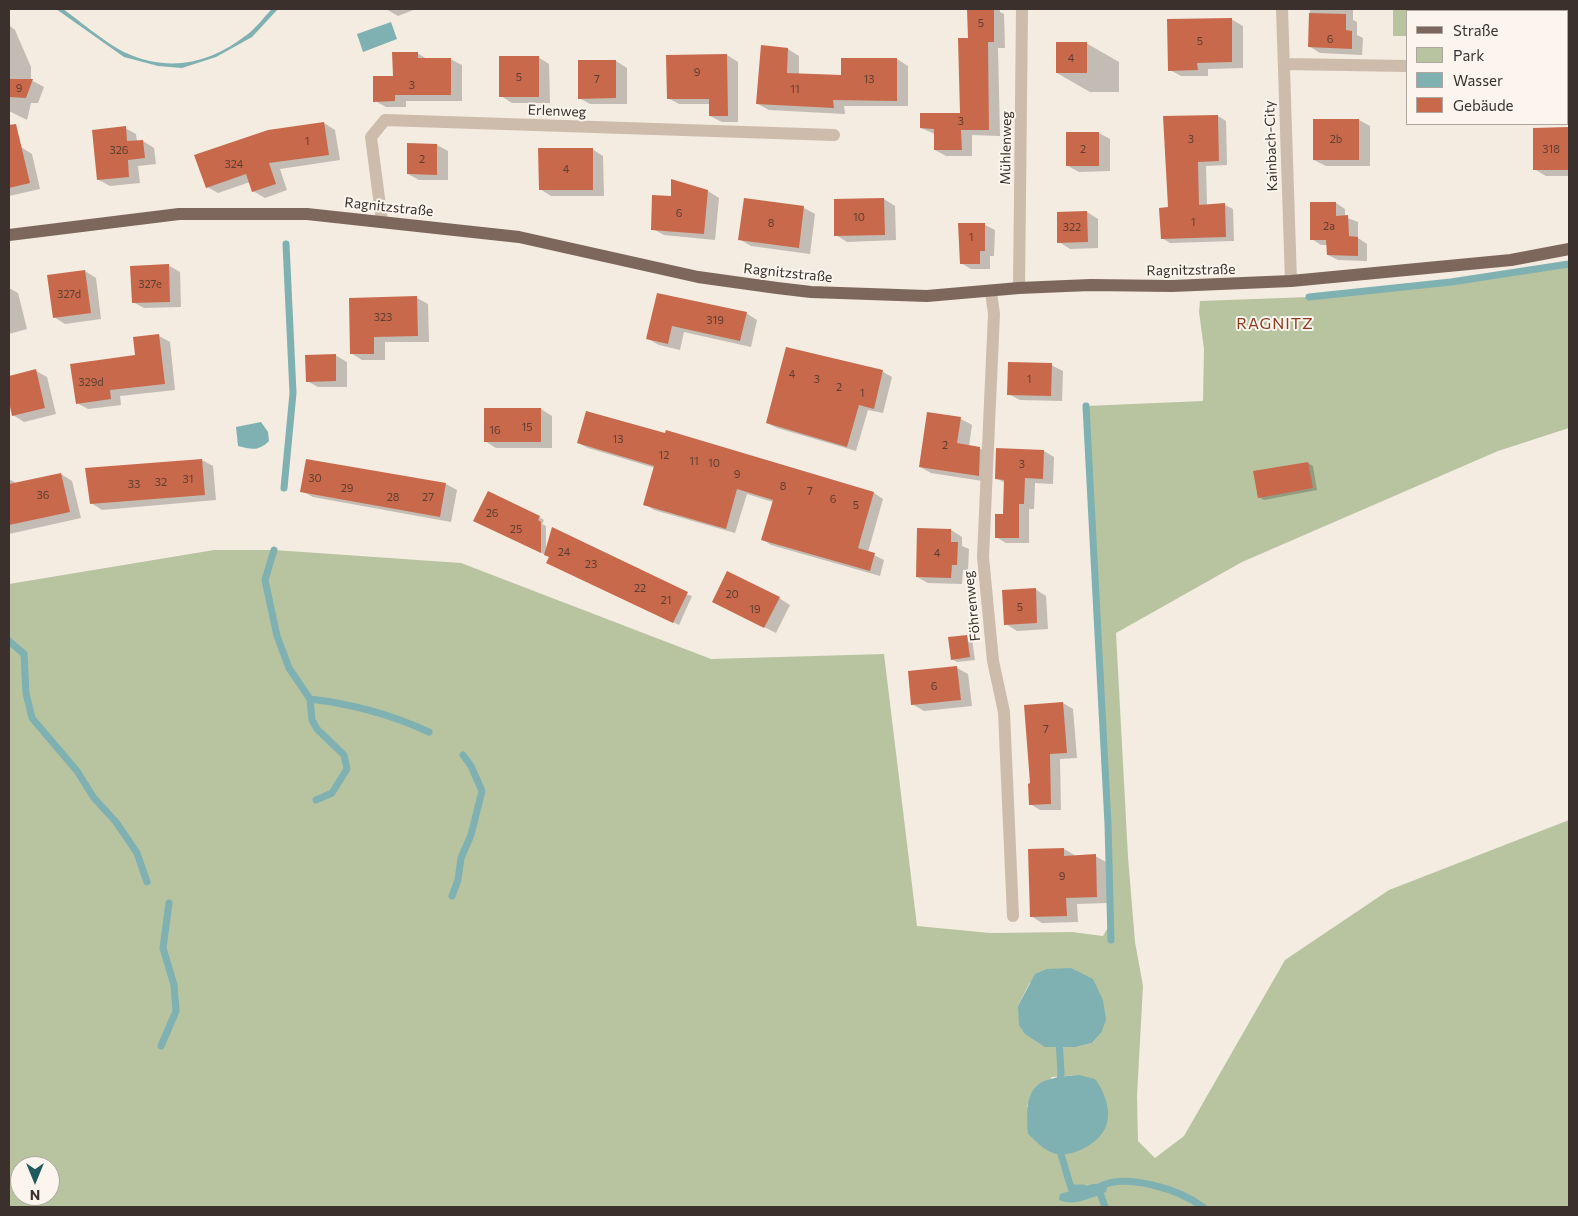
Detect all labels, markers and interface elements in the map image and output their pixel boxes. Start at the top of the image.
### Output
legend [1406,10,1568,125]
house number: 5 [978,16,984,30]
text: Straße [1453,21,1499,39]
house number: 6 [1327,32,1333,46]
house number: 5 [1197,34,1203,48]
text: Park [1453,46,1484,64]
house number: 4 [1068,51,1074,65]
house number: 9 [694,65,700,79]
house number: 5 [516,70,522,84]
text: Wasser [1453,71,1503,89]
house number: 7 [594,72,600,86]
house number: 13 [864,72,874,86]
house number: 3 [409,78,415,92]
house number: 9 [16,81,22,95]
house number: 11 [790,82,800,96]
text: Gebäude [1453,96,1514,114]
street label: Kainbach-City [1261,100,1281,192]
street label: Erlenweg [527,102,587,120]
street label: Mühlenweg [997,111,1015,185]
house number: 3 [958,114,964,128]
house number: 3 [1188,132,1194,146]
house number: 2b [1330,132,1342,146]
house number: 1 [305,134,309,148]
house number: 2 [1080,142,1086,156]
house number: 318 [1542,142,1560,156]
house number: 326 [110,143,128,157]
house number: 2 [419,152,425,166]
house number: 324 [225,157,243,171]
house number: 4 [563,162,569,176]
street label: Ragnitzstraße [344,194,434,220]
house number: 6 [676,206,682,220]
house number: 10 [853,210,865,224]
house number: 1 [1191,215,1195,229]
house number: 8 [768,216,774,230]
house number: 2a [1323,219,1335,233]
house number: 322 [1063,220,1081,234]
house number: 1 [969,230,973,244]
street label: Ragnitzstraße [743,260,833,286]
street label: Ragnitzstraße [1146,261,1236,279]
house number: 327e [138,277,162,291]
house number: 327d [57,287,81,301]
house number: 323 [374,310,392,324]
house number: 319 [706,313,724,327]
district label: RAGNITZ [1235,314,1315,334]
house number: 4 [789,367,795,381]
house number: 3 [814,372,820,386]
house number: 1 [1027,372,1031,386]
house number: 329d [78,375,104,389]
house number: 2 [836,380,842,394]
house number: 1 [860,386,864,400]
house number: 15 [521,420,533,434]
house number: 16 [489,423,501,437]
house number: 13 [613,432,623,446]
house number: 2 [942,438,948,452]
house number: 12 [659,448,669,462]
house number: 11 [689,454,699,468]
house number: 10 [708,456,720,470]
house number: 3 [1019,457,1025,471]
house number: 9 [734,467,740,481]
house number: 30 [308,471,322,485]
house number: 31 [183,472,193,486]
house number: 32 [155,475,167,489]
house number: 33 [128,477,140,491]
house number: 8 [780,479,786,493]
house number: 29 [341,481,353,495]
house number: 7 [807,484,813,498]
house number: 36 [37,488,49,502]
house number: 28 [387,490,399,504]
house number: 27 [422,490,434,504]
house number: 6 [830,492,836,506]
house number: 5 [853,498,859,512]
house number: 26 [486,506,498,520]
house number: 25 [510,522,522,536]
house number: 24 [558,545,570,559]
house number: 4 [934,546,940,560]
house number: 23 [585,557,597,571]
street label: Föhrenweg [960,570,984,642]
house number: 22 [634,581,646,595]
house number: 20 [725,587,739,601]
house number: 21 [661,593,671,607]
house number: 5 [1017,600,1023,614]
house number: 19 [749,602,761,616]
house number: 6 [931,679,937,693]
house number: 7 [1043,722,1049,736]
house number: 9 [1059,869,1065,883]
north arrow [10,1156,60,1206]
text: N [30,1187,40,1204]

